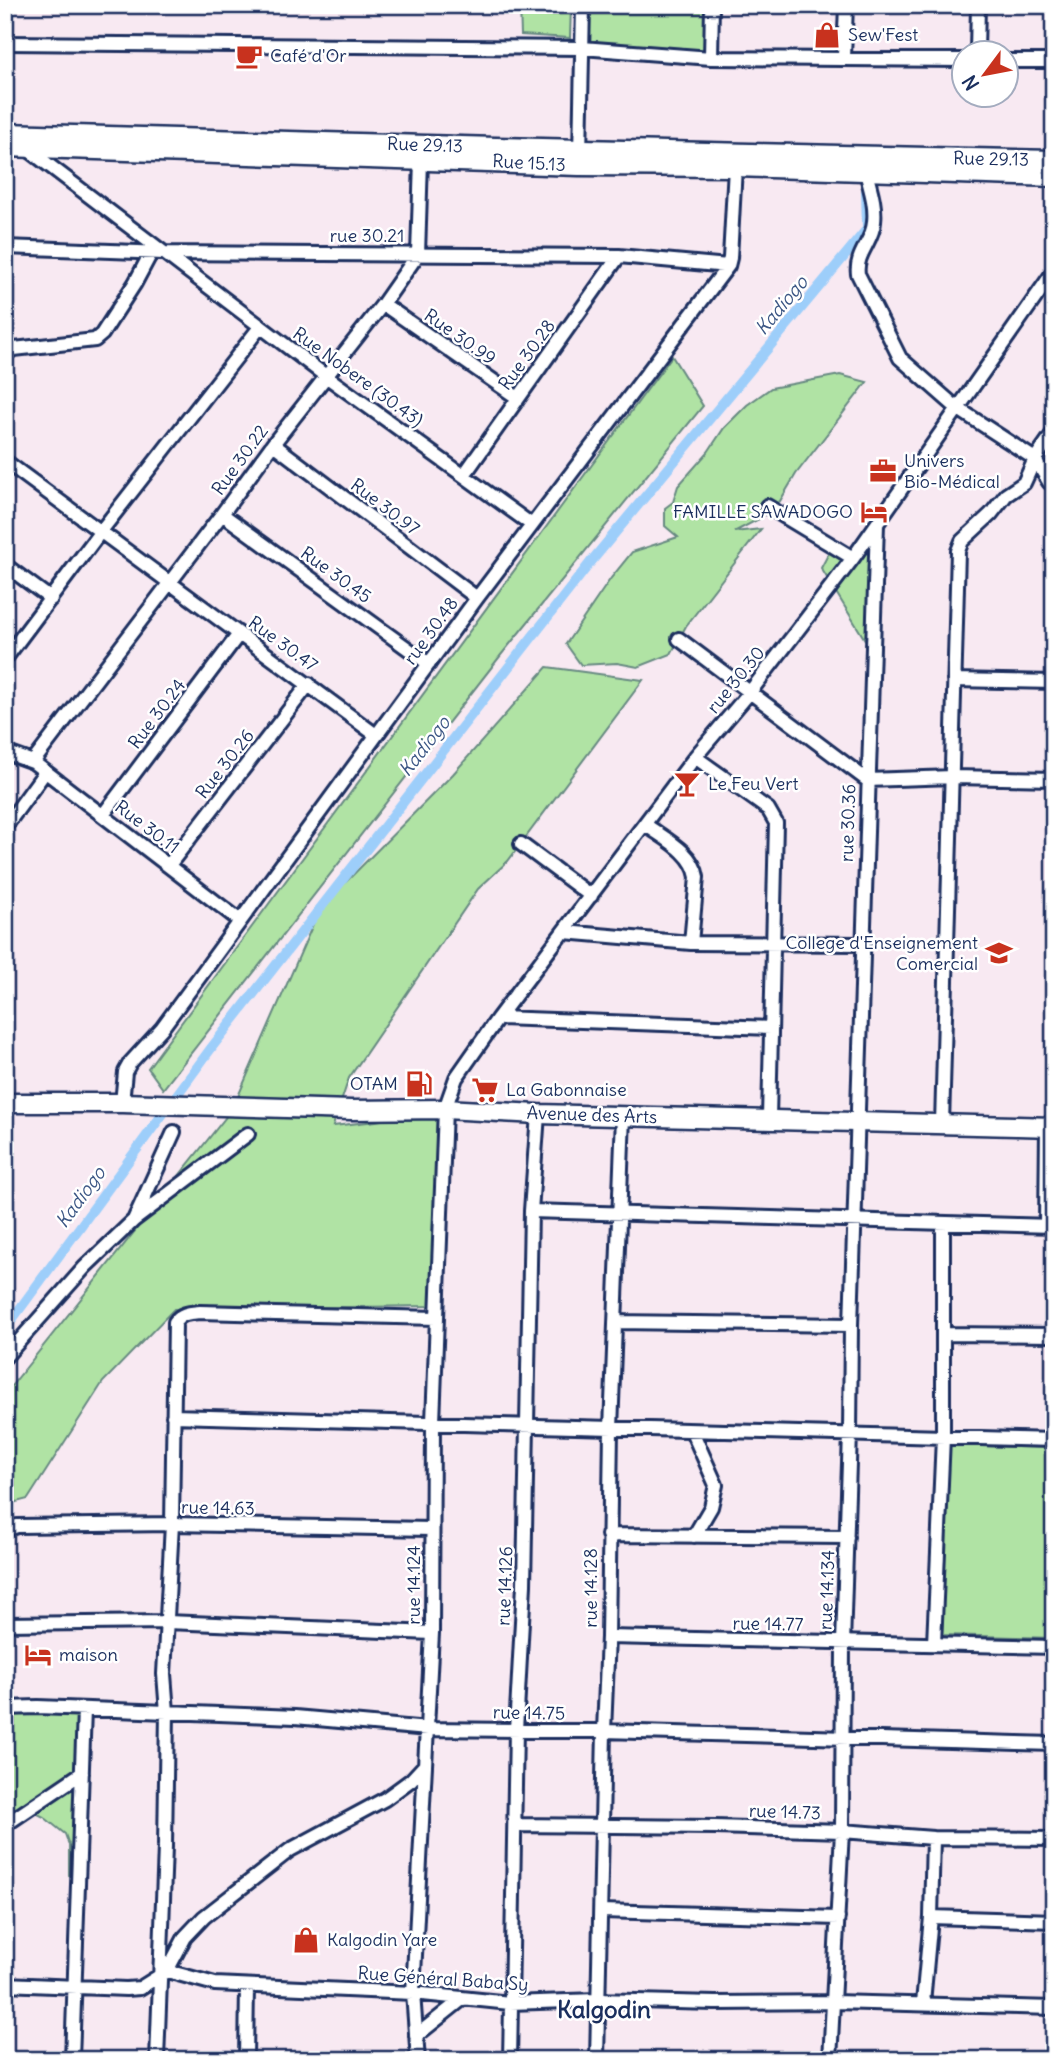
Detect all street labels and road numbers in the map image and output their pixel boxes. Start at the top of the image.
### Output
street label: Rue 29.13 [387,132,463,157]
street label: Rue 29.13 [953,146,1029,171]
street label: Rue 15.13 [492,149,566,176]
street label: rue 30.21 [330,224,404,247]
street label: Rue 30.99 [420,304,501,370]
street label: Rue 30.28 [493,315,560,395]
street label: Rue Nobere (30.43) [289,322,428,432]
street label: Rue 30.22 [206,420,273,499]
street label: Rue 30.97 [346,473,425,540]
street label: Rue 30.45 [296,541,376,608]
street label: rue 30.48 [398,592,463,669]
street label: Rue 30.47 [244,611,323,677]
street label: rue 30.30 [702,642,770,718]
street label: Rue 30.24 [123,674,190,753]
street label: Rue 30.26 [190,724,259,803]
street label: rue 30.36 [835,784,860,862]
street label: Rue 30.11 [110,795,184,858]
street label: Avenue des Arts [526,1101,658,1128]
street label: rue 14.63 [181,1495,255,1520]
street label: rue 14.124 [402,1545,425,1625]
street label: rue 14.126 [492,1546,517,1626]
street label: rue 14.128 [579,1548,602,1628]
street label: rue 14.134 [814,1550,839,1630]
street label: rue 14.77 [732,1611,804,1636]
street label: rue 14.75 [493,1700,565,1725]
street label: rue 14.73 [749,1799,821,1824]
street label: Rue Général Baba Sy [357,1961,529,1996]

